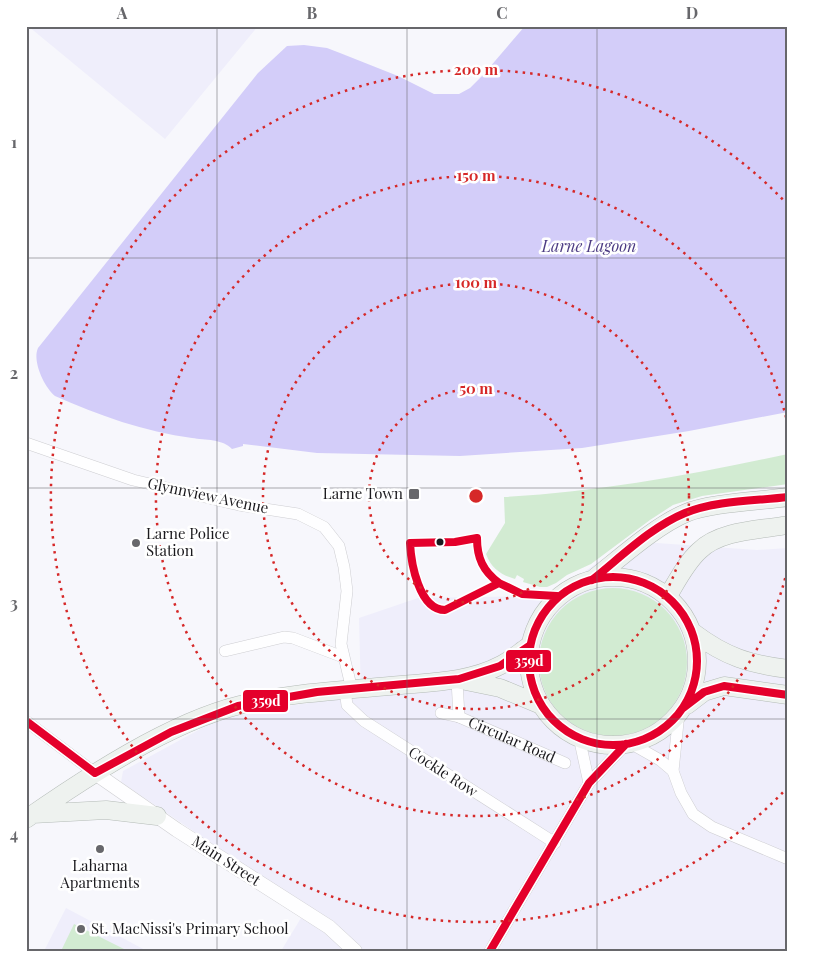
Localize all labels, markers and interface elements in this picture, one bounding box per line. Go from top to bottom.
text: A [116,2,128,23]
text: B [307,2,318,23]
text: C [496,2,508,23]
text: D [686,2,698,23]
text: 200 m [454,59,499,79]
text: 1 [11,131,17,152]
text: 150 m [456,165,496,185]
water label: Larne Lagoon [541,235,636,256]
text: 100 m [455,272,498,292]
text: 2 [10,362,18,383]
text: 50 m [459,378,493,398]
street label: Glynnview Avenue [146,472,271,518]
place label: Larne Town [323,483,403,503]
marker: Larne Town [407,487,421,501]
centre of rings [467,487,485,505]
place label: Larne Police Station [146,523,230,560]
marker: Larne Police Station [130,537,142,549]
unlabelled marker [435,537,445,547]
text: 3 [10,592,18,613]
line badge: 359d [505,649,552,673]
text: 359d [514,651,544,670]
line badge: 359d [242,689,289,713]
text: 359d [251,691,281,710]
street label: Circular Road [465,711,559,767]
street label: Cockle Row [405,741,482,801]
text: 4 [10,823,18,844]
street label: Main Street [188,831,265,890]
marker: Laharna Apartments [94,843,106,855]
place label: Laharna Apartments [59,855,140,892]
place label: St. MacNissi's Primary School [91,918,289,938]
marker: St. MacNissi's Primary School [75,923,87,935]

